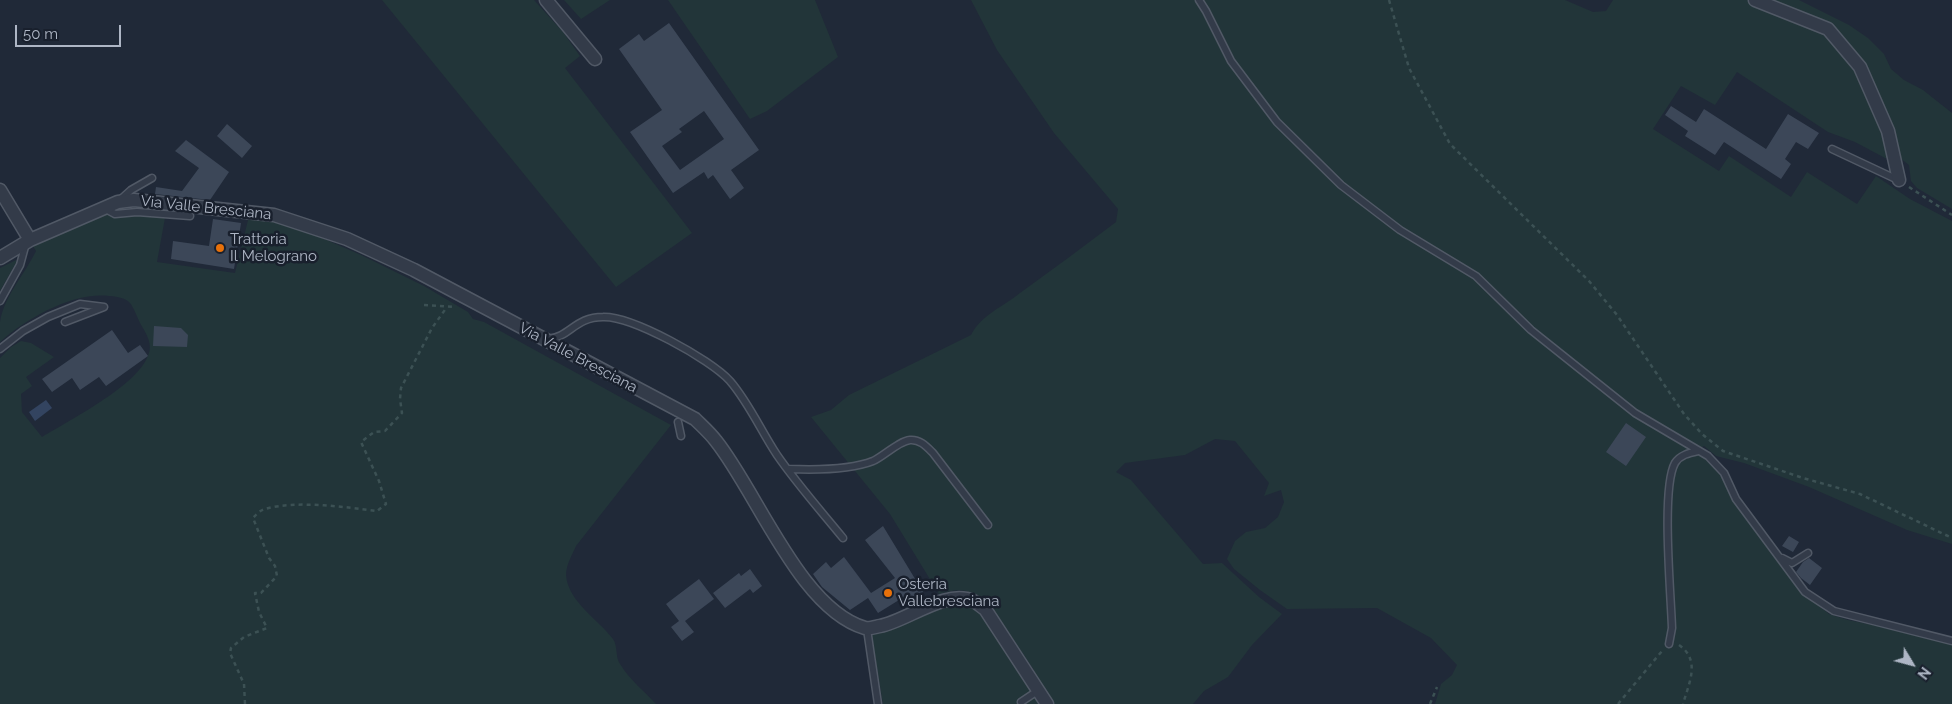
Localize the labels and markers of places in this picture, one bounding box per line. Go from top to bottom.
place label: Trattoria Il Melograno [230,230,317,265]
marker: Trattoria Il Melograno [214,242,226,254]
place label: Osteria Vallebresciana [898,575,999,610]
marker: Osteria Vallebresciana [882,587,894,599]

